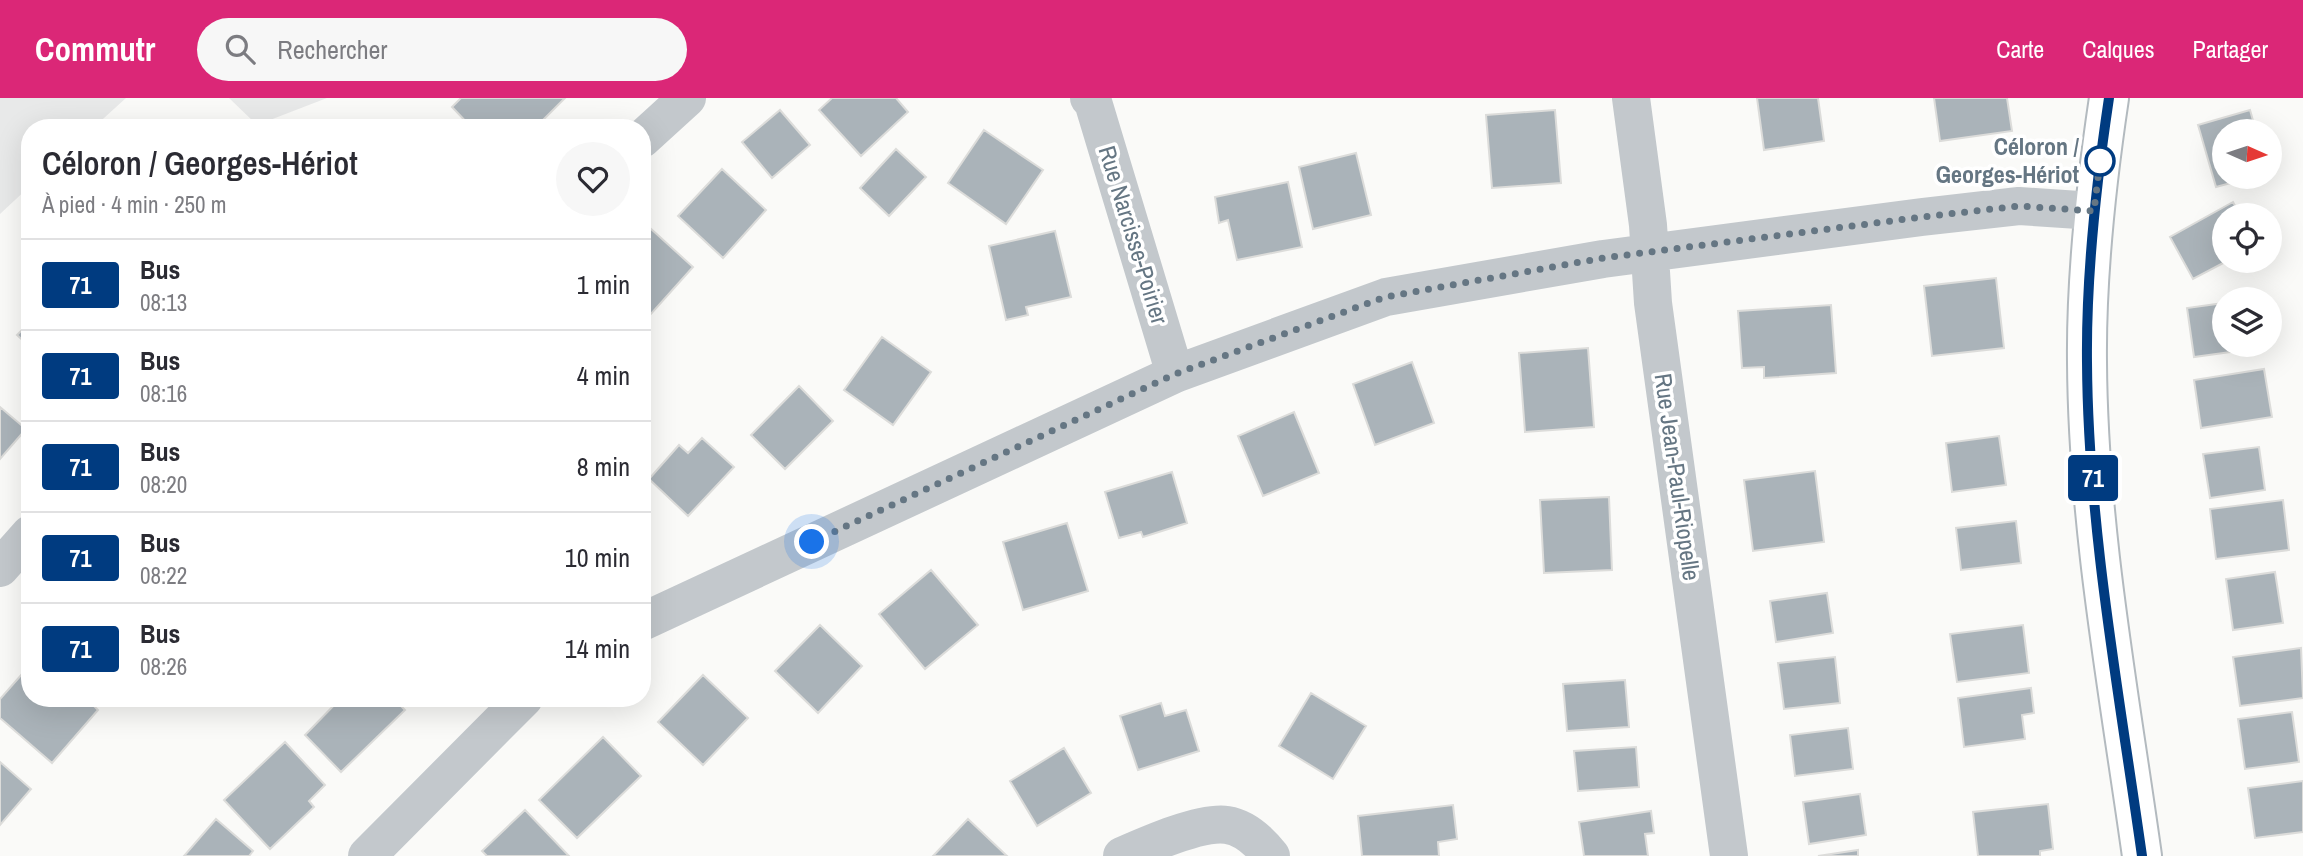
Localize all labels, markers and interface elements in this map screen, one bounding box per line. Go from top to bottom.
search box [197,18,687,81]
text: Commutr [35,27,155,71]
icon: search [221,30,259,68]
text: Rechercher [277,32,387,67]
text: Carte [1996,33,2044,65]
text: Calques [2082,33,2155,65]
text: Partager [2193,33,2268,65]
north arrow [2212,119,2282,189]
map controls [2212,119,2282,357]
place label: Céloron / Georges-Hériot [1936,130,2080,190]
text: Céloron / Georges-Hériot [42,141,358,185]
button: heart [556,142,630,216]
street label: Rue Narcisse-Poirier [1092,142,1176,328]
marker: Céloron / Georges-Hériot [2085,146,2115,176]
text: À pied · 4 min · 250 m [42,189,227,220]
button: locate [2212,203,2282,273]
text: Bus [140,252,180,287]
text: 1 min [577,267,630,302]
text: 71 [70,269,91,301]
text: 08:13 [140,287,187,318]
button: layers [2212,287,2282,357]
text: Bus [140,343,180,378]
text: 4 min [577,358,630,393]
text: 71 [70,360,91,392]
street label: Rue Jean-Paul-Riopelle [1648,371,1708,583]
text: 08:16 [140,378,187,409]
text: Bus [140,434,180,469]
text: 8 min [577,449,630,484]
text: 71 [70,451,91,483]
line badge: 71 [2062,455,2124,501]
text: 71 [2082,462,2104,494]
text: 08:20 [140,469,187,500]
your location [794,524,829,559]
text: Bus [140,525,180,560]
text: 10 min [565,540,630,575]
text: 71 [70,542,91,574]
text: 08:22 [140,560,187,591]
text: Bus [140,616,180,651]
text: 14 min [565,631,630,666]
text: 71 [70,633,91,665]
text: 08:26 [140,651,187,682]

